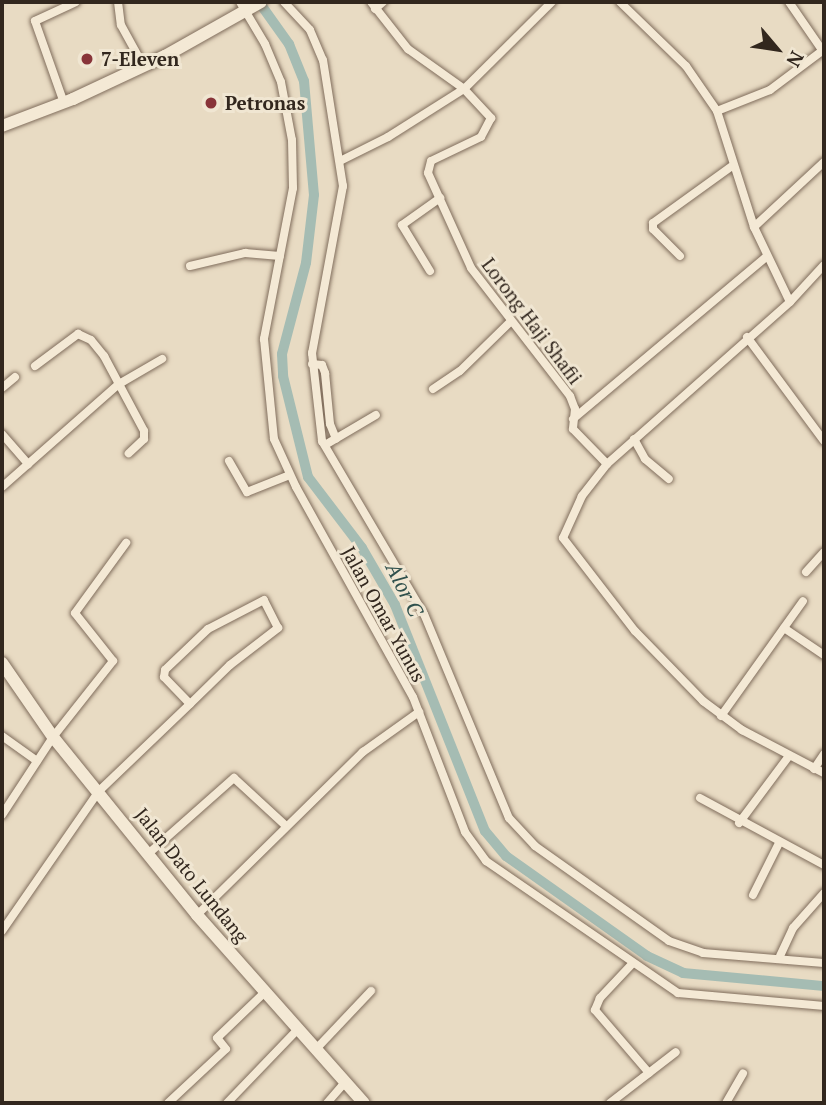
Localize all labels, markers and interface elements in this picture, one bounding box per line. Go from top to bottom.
north arrow [742,14,812,84]
text: N [781,47,810,72]
place label: 7-Eleven [101,48,179,70]
marker: 7-Eleven [79,51,95,67]
place label: Petronas [225,92,305,114]
marker: Petronas [203,95,219,111]
street label: Lorong Haji Shafii [477,253,587,389]
street label: Jalan Omar Yunus [337,542,431,686]
water label: Alor C [381,558,429,620]
street label: Jalan Dato Lundang [131,803,253,947]

